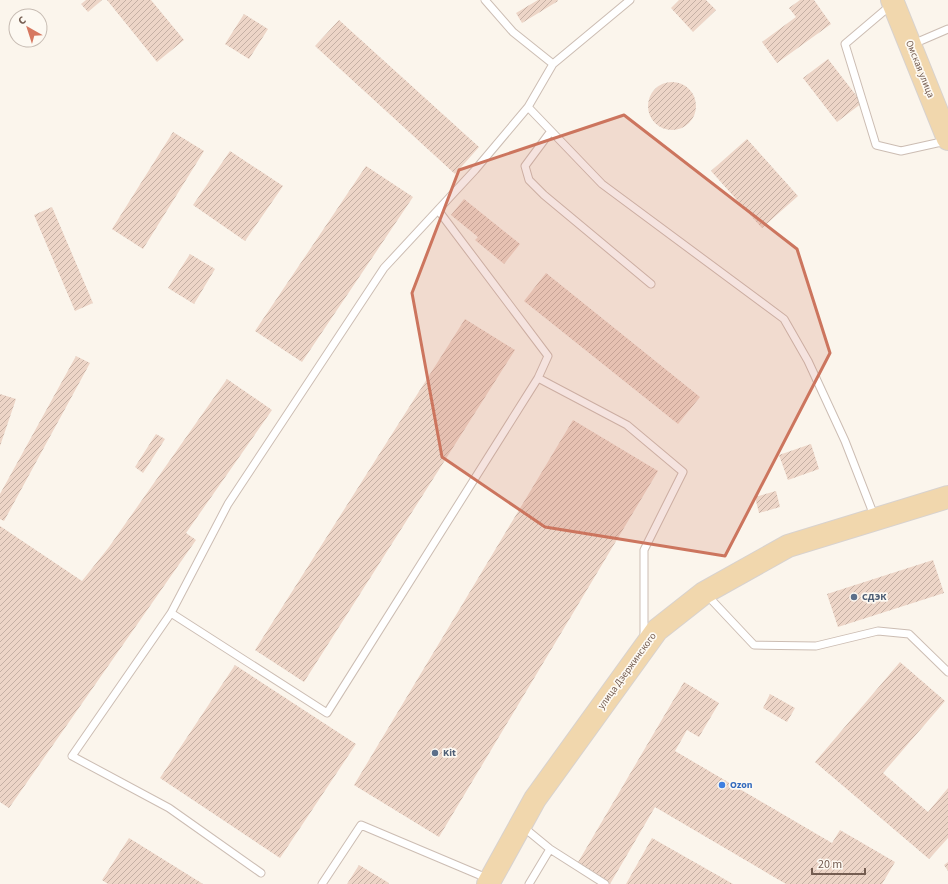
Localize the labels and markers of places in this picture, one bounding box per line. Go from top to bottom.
place label: СДЭК [862,590,887,604]
marker: СДЭК [849,592,859,602]
place label: Kit [443,746,456,760]
marker: Kit [430,748,440,758]
place label: Ozon [730,778,753,792]
marker: Ozon [717,780,727,790]

